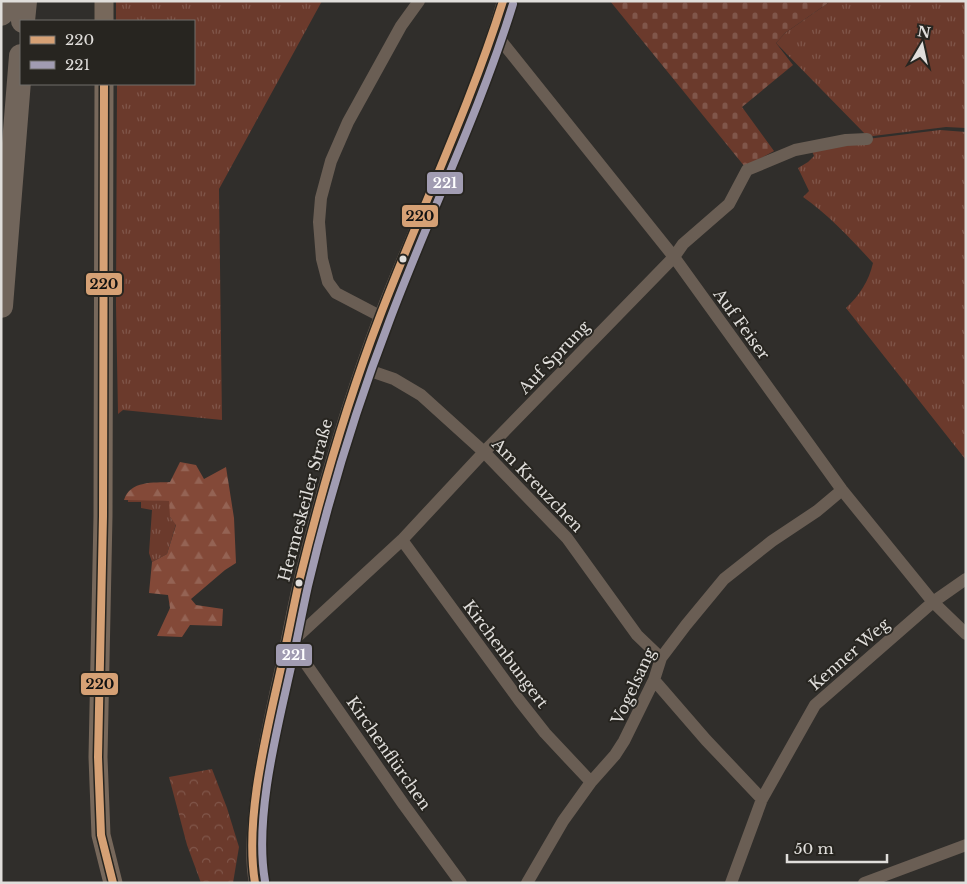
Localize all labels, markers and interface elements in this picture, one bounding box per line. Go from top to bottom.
legend [20,20,195,85]
north arrow [897,20,947,70]
text: N [916,22,932,42]
text: 220 [65,30,94,49]
text: 221 [65,55,90,74]
line badge: 221 [426,171,464,195]
text: 221 [433,174,457,192]
line badge: 220 [401,204,439,228]
text: 220 [406,207,434,225]
unlabelled marker [398,254,408,264]
line badge: 220 [85,272,123,296]
text: 220 [90,275,118,293]
street label: Auf Feiser [709,284,775,364]
street label: Auf Sprung [513,316,594,399]
street label: Hermeskeiler Straße [274,416,336,584]
street label: Am Kreuzchen [488,433,588,536]
unlabelled marker [294,578,304,588]
street label: Kirchenbungert [459,596,553,712]
street label: Kenner Weg [805,613,894,694]
line badge: 221 [275,643,313,667]
street label: Vogelsang [606,644,660,728]
text: 221 [282,646,306,664]
line badge: 220 [80,672,119,696]
text: 220 [86,675,114,693]
street label: Kirchenflürchen [342,692,436,814]
scale bar [787,832,887,864]
text: 50 m [794,839,834,858]

